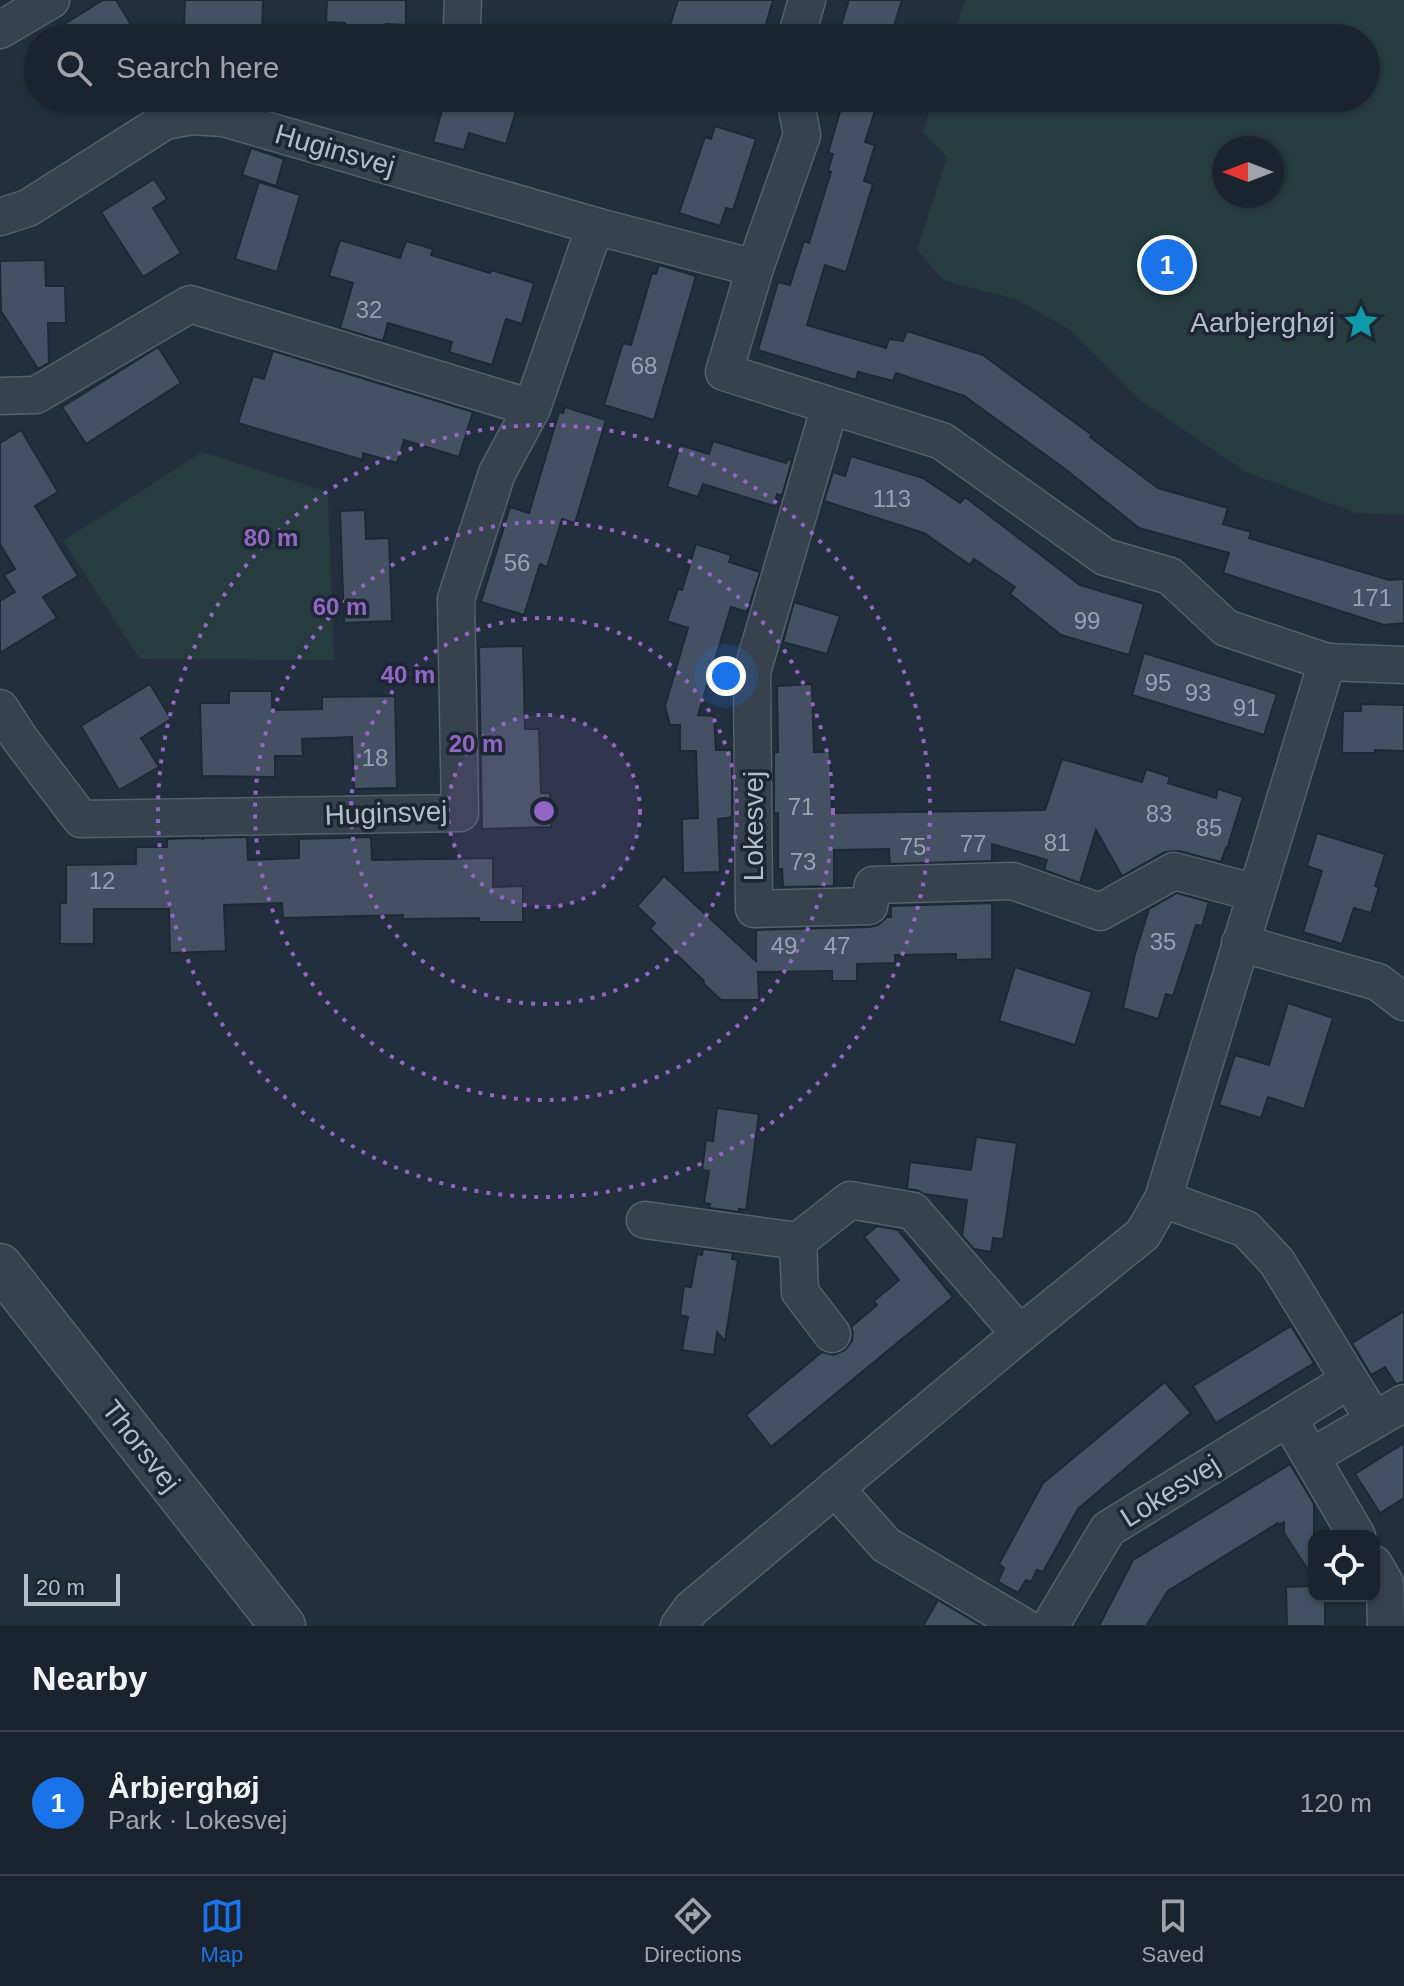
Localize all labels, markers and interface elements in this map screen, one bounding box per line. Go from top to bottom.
search box [24,24,1380,112]
icon: search [52,46,96,90]
text: Search here [116,51,279,84]
street label: Huginsvej [272,118,398,182]
north arrow [1212,136,1284,208]
pin: 1 [1141,235,1193,295]
house number: 32 [356,296,382,323]
place icon: Aarbjerghøj [1342,303,1380,341]
place label: Aarbjerghøj [1190,307,1335,338]
house number: 68 [631,352,657,379]
house number: 113 [873,485,911,512]
text: 80 m [244,524,298,551]
house number: 56 [504,549,530,576]
house number: 171 [1352,584,1392,611]
text: 60 m [313,593,367,620]
house number: 99 [1074,607,1100,634]
your location [706,656,746,696]
text: 40 m [381,661,435,688]
house number: 95 [1145,669,1171,696]
house number: 93 [1185,679,1211,706]
house number: 91 [1233,694,1259,721]
text: 20 m [449,730,503,757]
house number: 18 [362,744,388,771]
street label: Lokesvej [738,771,769,881]
house number: 71 [788,793,814,820]
street label: Huginsvej [324,795,448,831]
centre of rings [530,797,558,825]
house number: 83 [1146,800,1172,827]
house number: 85 [1196,814,1222,841]
house number: 81 [1044,829,1070,856]
house number: 77 [960,830,986,857]
house number: 75 [900,833,926,860]
house number: 73 [790,848,816,875]
house number: 12 [89,867,115,894]
house number: 35 [1150,928,1176,955]
house number: 49 [771,932,797,959]
house number: 47 [824,932,850,959]
street label: Thorsvej [96,1394,186,1498]
street label: Lokesvej [1115,1449,1225,1533]
map controls [1308,1530,1380,1602]
button: locate [1308,1530,1380,1602]
scale bar [24,1570,120,1606]
text: 20 m [36,1575,85,1600]
text: Nearby [32,1659,147,1697]
text: Årbjerghøj [108,1771,260,1804]
text: 1 [51,1788,65,1818]
text: 120 m [1300,1788,1372,1818]
text: Park · Lokesvej [108,1805,287,1835]
tab: Map [200,1894,244,1968]
tab: Directions [644,1894,742,1968]
tab: Saved [1142,1894,1204,1968]

